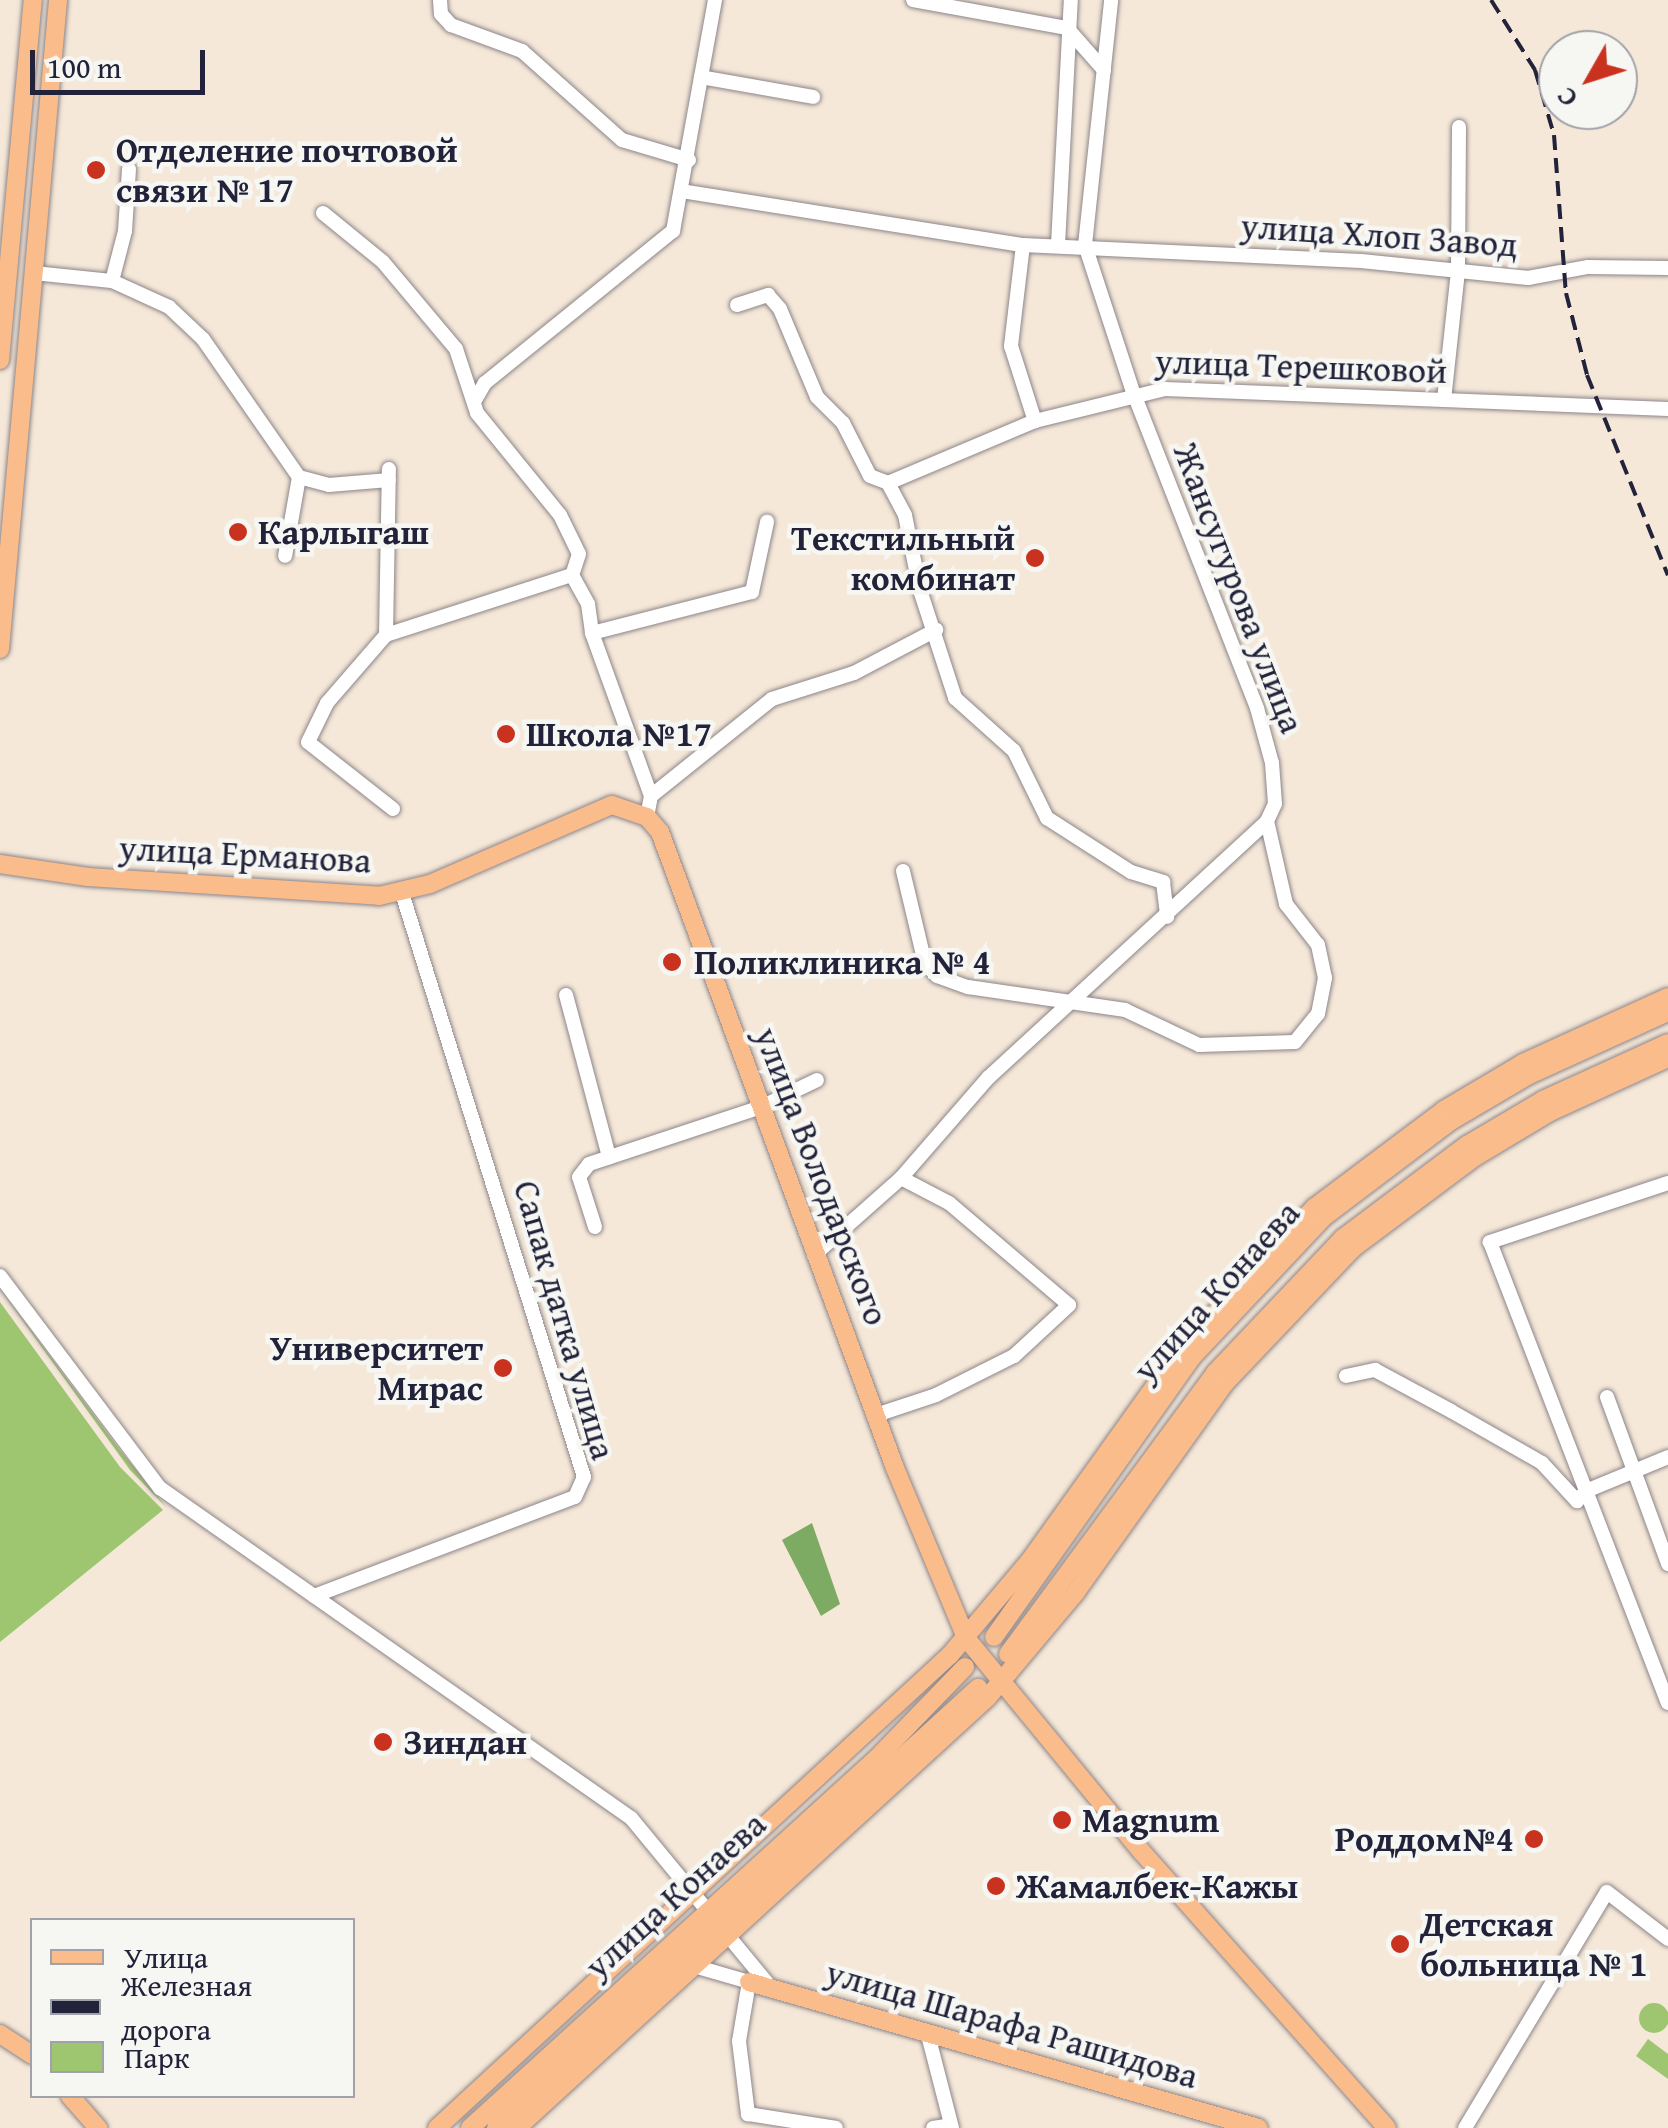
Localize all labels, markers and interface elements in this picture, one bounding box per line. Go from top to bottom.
scale bar [35,30,210,92]
north arrow [1538,30,1638,130]
text: 100 m [47,45,121,89]
text: С [1545,79,1587,117]
place label: Отделение почтовой связи № 17 [116,129,458,211]
marker: Отделение почтовой связи № 17 [85,159,107,181]
street label: улица Хлоп Завод [1239,204,1519,266]
street label: улица Терешковой [1154,340,1448,392]
street label: Жансугурова улица [1164,437,1314,739]
place label: Карлыгаш [258,511,429,553]
place label: Текстильный комбинат [791,517,1015,599]
marker: Карлыгаш [227,521,249,543]
marker: Текстильный комбинат [1024,547,1046,569]
place label: Школа №17 [526,713,712,755]
marker: Школа №17 [495,723,517,745]
street label: улица Ерманова [118,826,372,882]
place label: Поликлиника № 4 [694,941,991,983]
marker: Поликлиника № 4 [659,949,685,975]
street label: улица Володарского [746,1021,898,1331]
street label: Сапак датка улица [505,1176,625,1464]
street label: улица Конаева [1124,1192,1308,1390]
place label: Университет Мирас [270,1327,483,1409]
marker: Университет Мирас [492,1357,514,1379]
place label: Зиндан [403,1721,527,1763]
marker: Зиндан [372,1731,394,1753]
place label: Magnum [1082,1799,1219,1841]
street label: улица Конаева [576,1803,774,1987]
marker: Magnum [1051,1809,1073,1831]
place label: Роддом№4 [1335,1818,1514,1860]
marker: Роддом№4 [1523,1828,1545,1850]
place label: Жамалбек-Кажы [1016,1865,1298,1907]
marker: Жамалбек-Кажы [985,1875,1007,1897]
place label: Детская больница № 1 [1420,1903,1648,1985]
legend [30,1918,355,2098]
marker: Детская больница № 1 [1389,1933,1411,1955]
text: Улица [124,1935,208,1979]
street label: улица Шарафа Рашидова [821,1951,1203,2097]
text: Железная дорога [121,1963,252,2051]
text: Парк [124,2035,190,2079]

